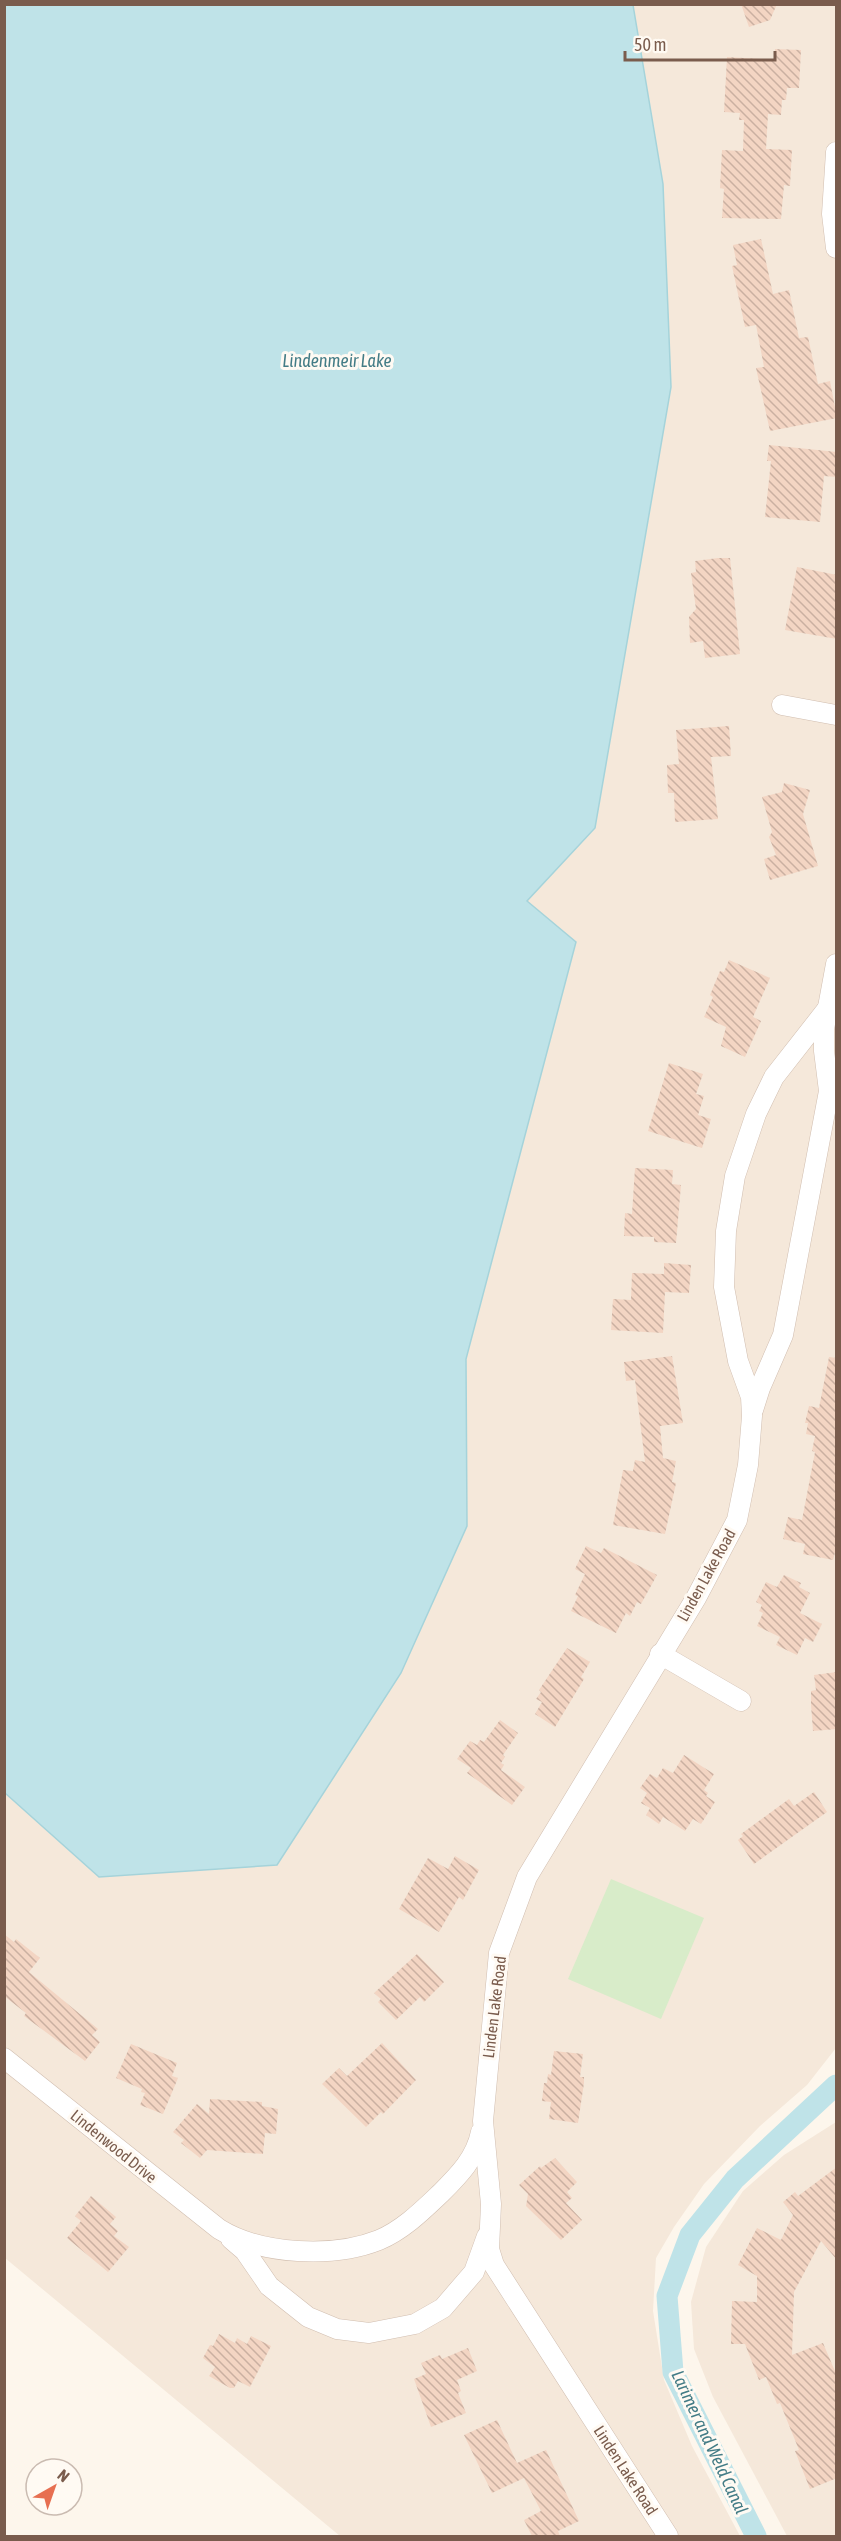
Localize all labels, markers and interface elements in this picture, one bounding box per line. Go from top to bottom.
scale bar [625,24,775,62]
text: 50 m [634,34,666,55]
water label: Lindenmeir Lake [282,350,392,371]
street label: Linden Lake Road [673,1526,739,1624]
street label: Linden Lake Road [479,1955,509,2059]
street label: Lindenwood Drive [67,2106,161,2186]
water label: Larimer and Weld Canal [667,2367,753,2517]
street label: Linden Lake Road [590,2422,662,2518]
north arrow [24,2457,84,2517]
text: N [54,2466,73,2485]

